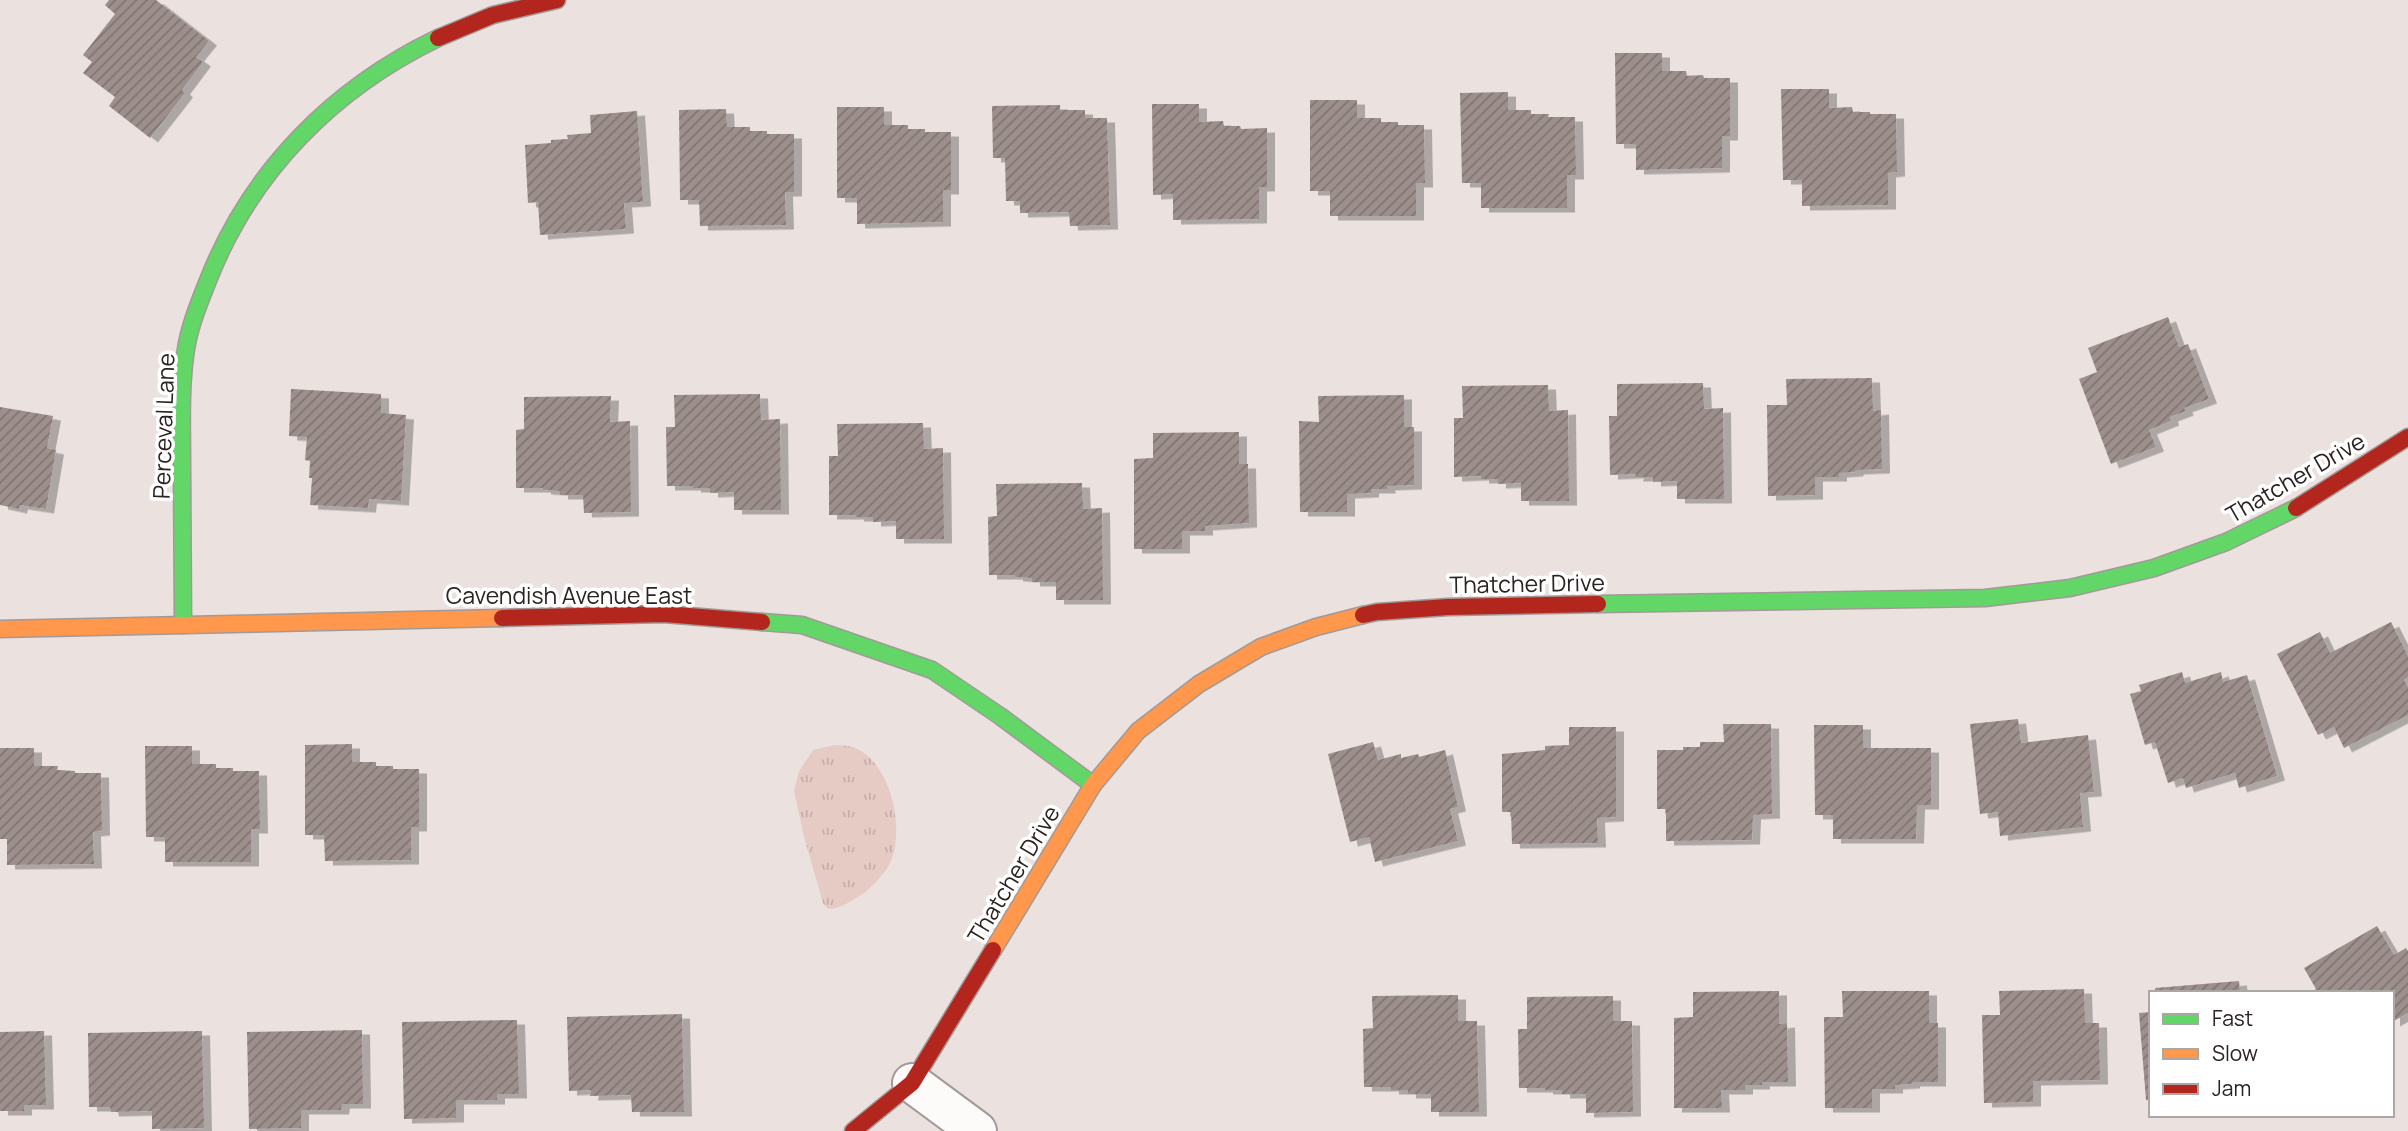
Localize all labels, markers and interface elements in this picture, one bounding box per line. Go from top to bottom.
street label: Perceval Lane [144,352,182,500]
street label: Thatcher Drive [2220,424,2370,530]
street label: Thatcher Drive [1449,566,1605,600]
street label: Cavendish Avenue East [446,579,692,611]
street label: Thatcher Drive [959,799,1067,949]
legend [2149,991,2394,1117]
text: Fast [2212,1004,2253,1032]
text: Slow [2212,1039,2258,1067]
text: Jam [2212,1074,2251,1102]

